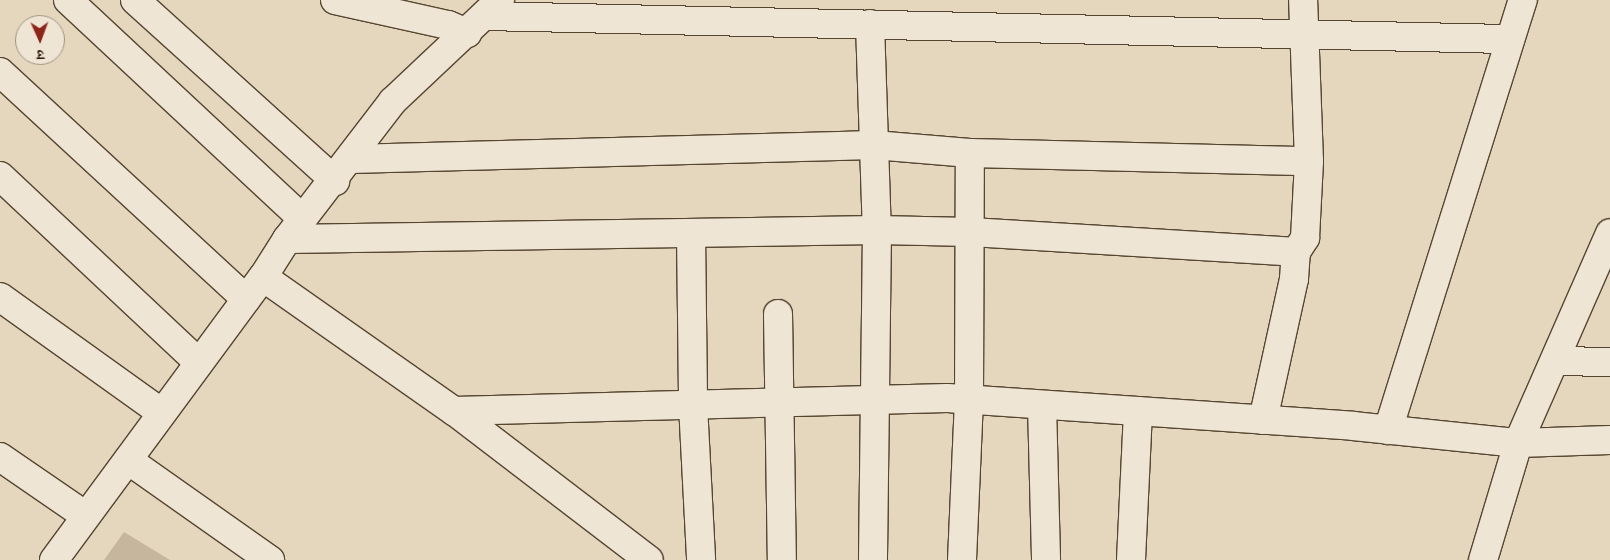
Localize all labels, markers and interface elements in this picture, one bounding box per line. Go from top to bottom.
north arrow [15,15,65,65]
text: उ [37,46,44,63]

